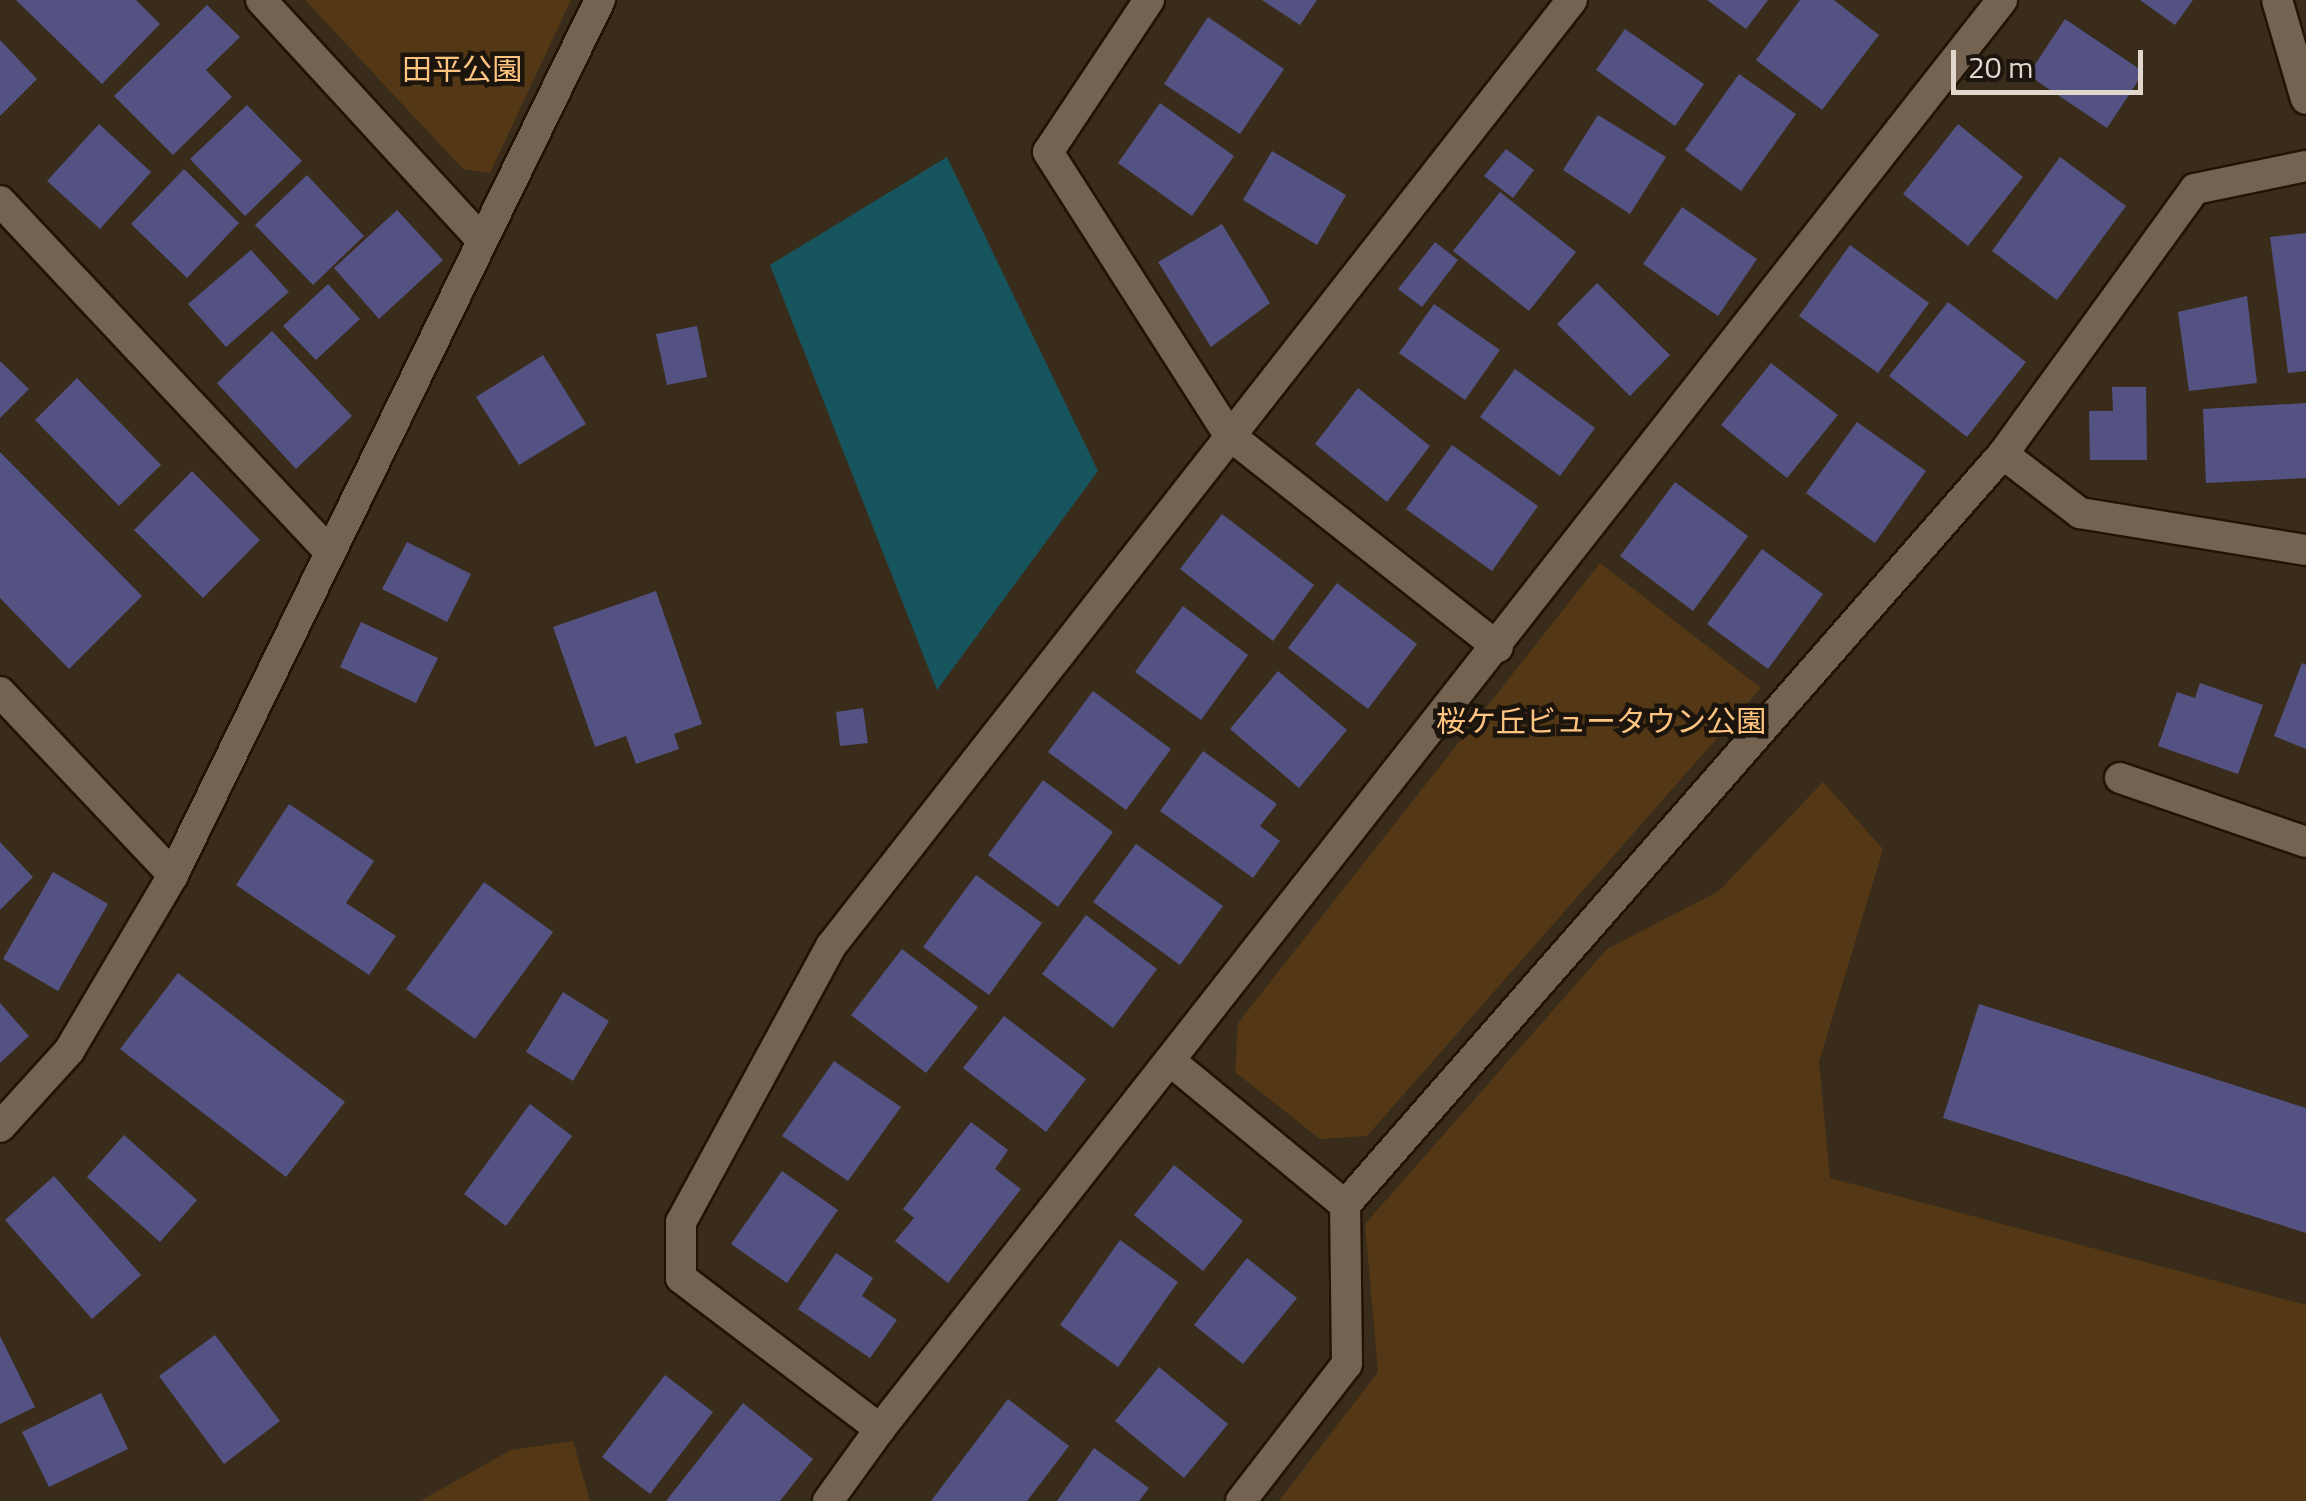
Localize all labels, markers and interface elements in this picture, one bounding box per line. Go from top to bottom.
scale bar [1956,30,2148,92]
text: 20 m [1968,44,2033,90]
park label: 田平公園 [402,51,522,87]
park label: 桜ケ丘ビュータウン公園 [1436,703,1766,739]

